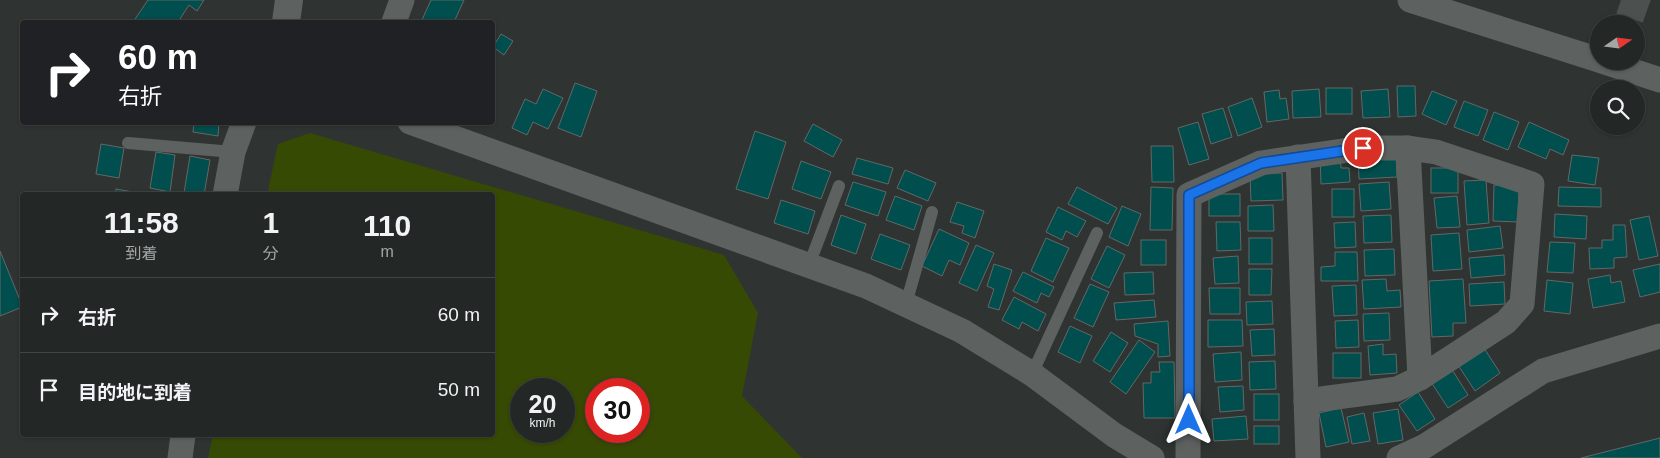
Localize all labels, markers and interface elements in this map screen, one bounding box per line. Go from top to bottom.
north arrow [1590,15,1645,70]
map controls [1590,15,1645,135]
text: 60 m [118,37,198,76]
icon: right [35,40,100,105]
button: search [1590,80,1645,135]
text: 右折 [118,84,162,109]
pin [1342,127,1384,169]
icon: arrive [1349,134,1377,162]
text: 11:58 [104,206,179,239]
text: 1 [262,206,279,239]
text: 110 [363,209,411,242]
text: m [380,243,394,260]
text: 到着 [125,245,157,262]
text: 分 [263,245,279,262]
icon: right [35,301,63,329]
text: 60 m [438,304,480,325]
text: 右折 [78,307,116,328]
icon: arrive [35,376,63,404]
speed limit sign: 30 [585,378,650,443]
text: 50 m [438,379,480,400]
text: 目的地に到着 [78,382,192,403]
text: 20 [529,390,556,418]
position arrow [1162,393,1214,445]
text: km/h [529,416,556,430]

